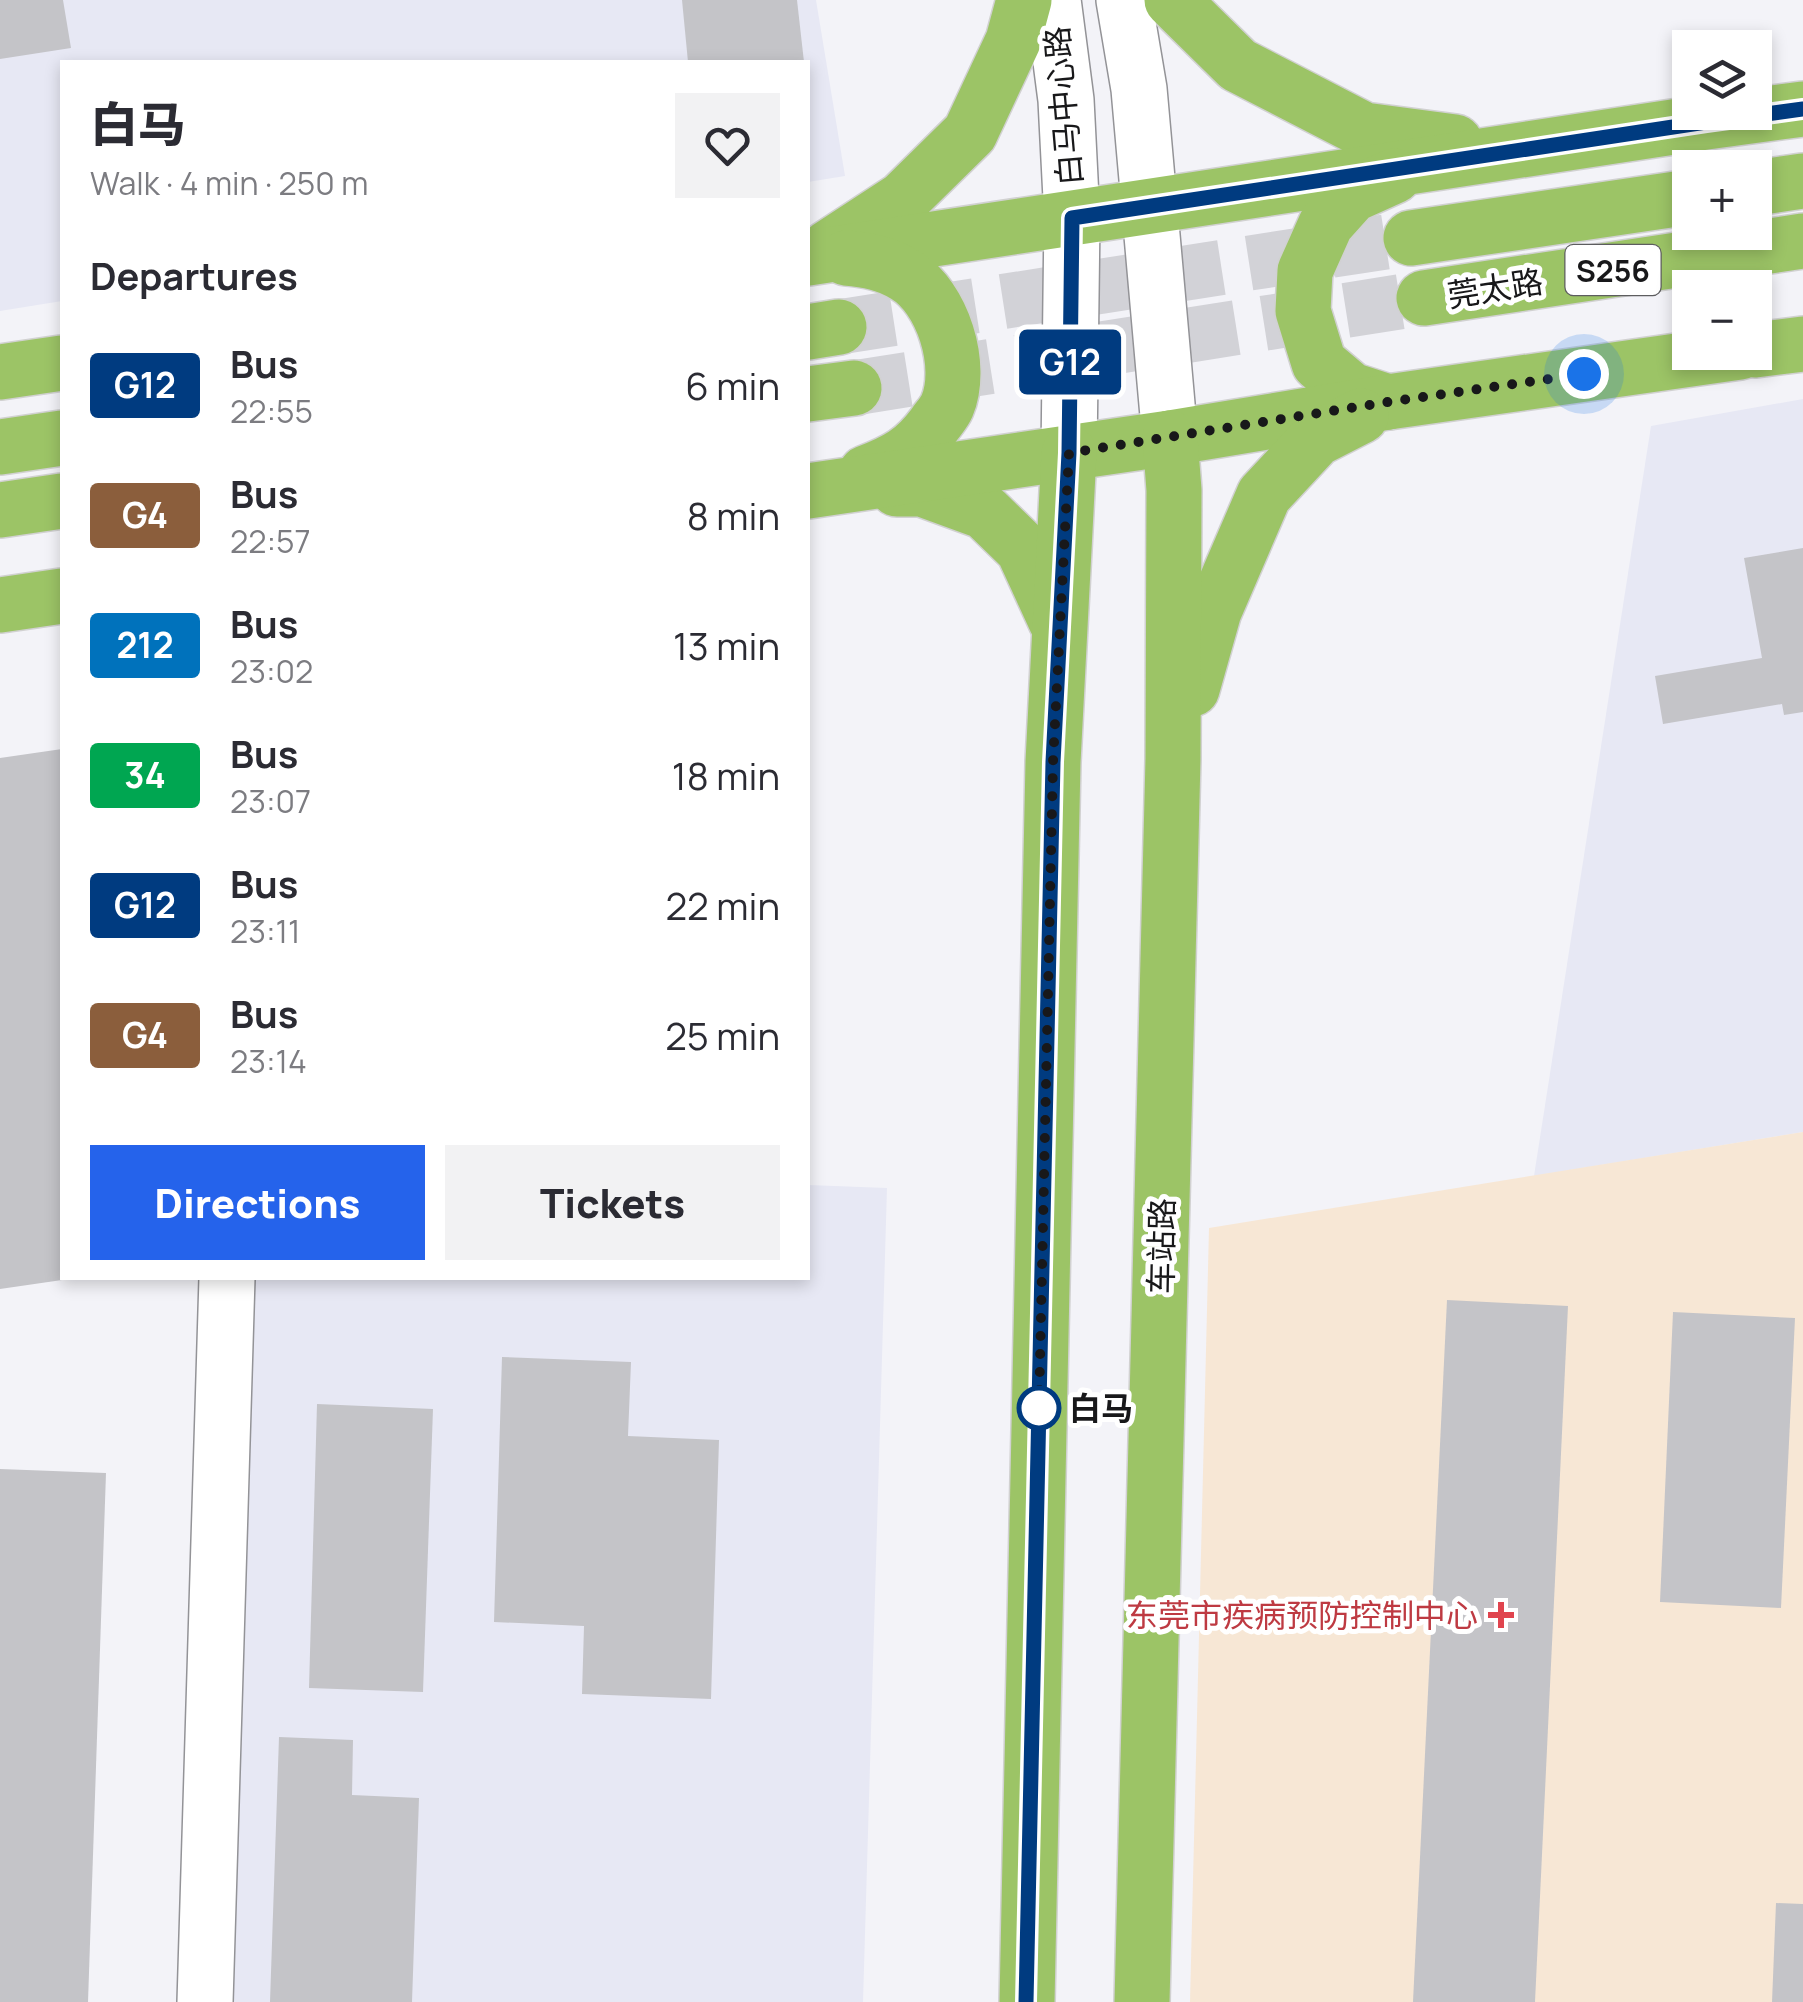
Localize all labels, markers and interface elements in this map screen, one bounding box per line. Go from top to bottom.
street label: 白马中心路 [1034,24,1092,188]
map controls [1672,30,1772,370]
button: layers [1672,30,1772,130]
text: 白马 [90,91,186,156]
button: heart [675,93,780,198]
button: + [1672,150,1772,250]
text: Walk · 4 min · 250 m [90,161,368,205]
road number: S256 [1566,245,1660,295]
text: Departures [90,249,298,301]
street label: 莞太路 [1444,259,1546,317]
button: − [1672,270,1772,370]
line badge: G12 [1012,330,1128,394]
text: Bus [230,337,298,389]
text: G12 [1039,338,1101,386]
your location [1559,349,1609,399]
text: 6 min [685,359,780,411]
text: G12 [114,361,176,409]
text: 22:55 [230,389,313,433]
text: Bus [230,467,298,519]
text: 8 min [687,489,780,541]
text: G4 [122,491,168,539]
text: 22:57 [230,519,311,563]
text: Bus [230,597,298,649]
text: 13 min [673,619,780,671]
text: 212 [116,621,174,669]
text: 23:02 [230,649,313,693]
text: Bus [230,727,298,779]
text: 18 min [672,749,780,801]
text: 34 [124,751,166,799]
text: 23:07 [230,779,311,823]
text: Bus [230,857,298,909]
text: 22 min [665,879,780,931]
text: G12 [114,881,176,929]
text: 23:11 [230,909,300,953]
text: Bus [230,987,298,1039]
text: 25 min [665,1009,780,1061]
text: G4 [122,1011,168,1059]
text: 23:14 [230,1039,307,1083]
button: Directions [90,1145,425,1260]
button: Tickets [445,1145,780,1260]
street label: 车站路 [1138,1198,1184,1294]
place label: 白马 [1069,1386,1133,1430]
marker: 白马 [1018,1387,1060,1429]
place label: 东莞市疾病预防控制中心 [1126,1593,1478,1637]
marker: 东莞市疾病预防控制中心 [1488,1602,1514,1628]

